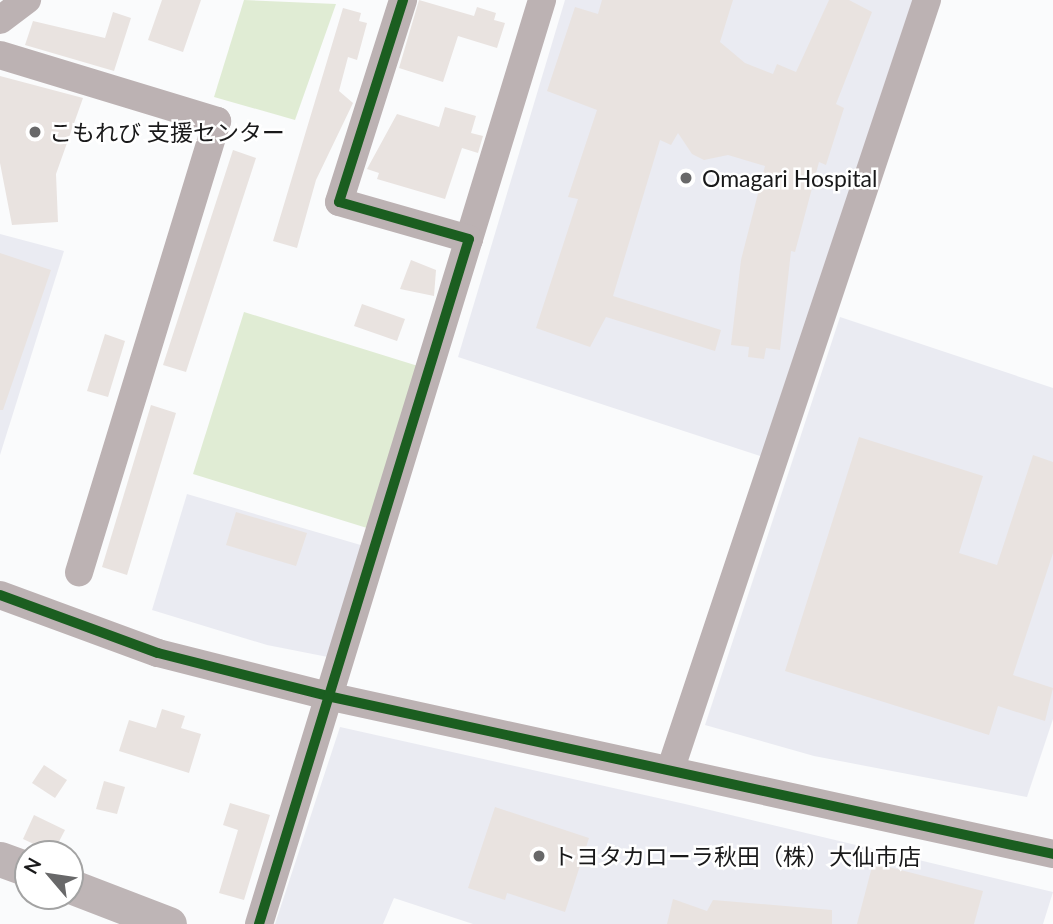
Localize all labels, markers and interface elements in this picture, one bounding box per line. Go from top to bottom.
place label: こもれび 支援センター [49,118,285,146]
marker: こもれび 支援センター [27,124,43,140]
place label: Omagari Hospital [702,164,877,192]
marker: Omagari Hospital [676,168,696,188]
north arrow [14,840,84,910]
place label: トヨタカローラ秋田（株）大仙市店 [553,842,921,870]
marker: トヨタカローラ秋田（株）大仙市店 [531,848,547,864]
text: N [18,854,46,878]

